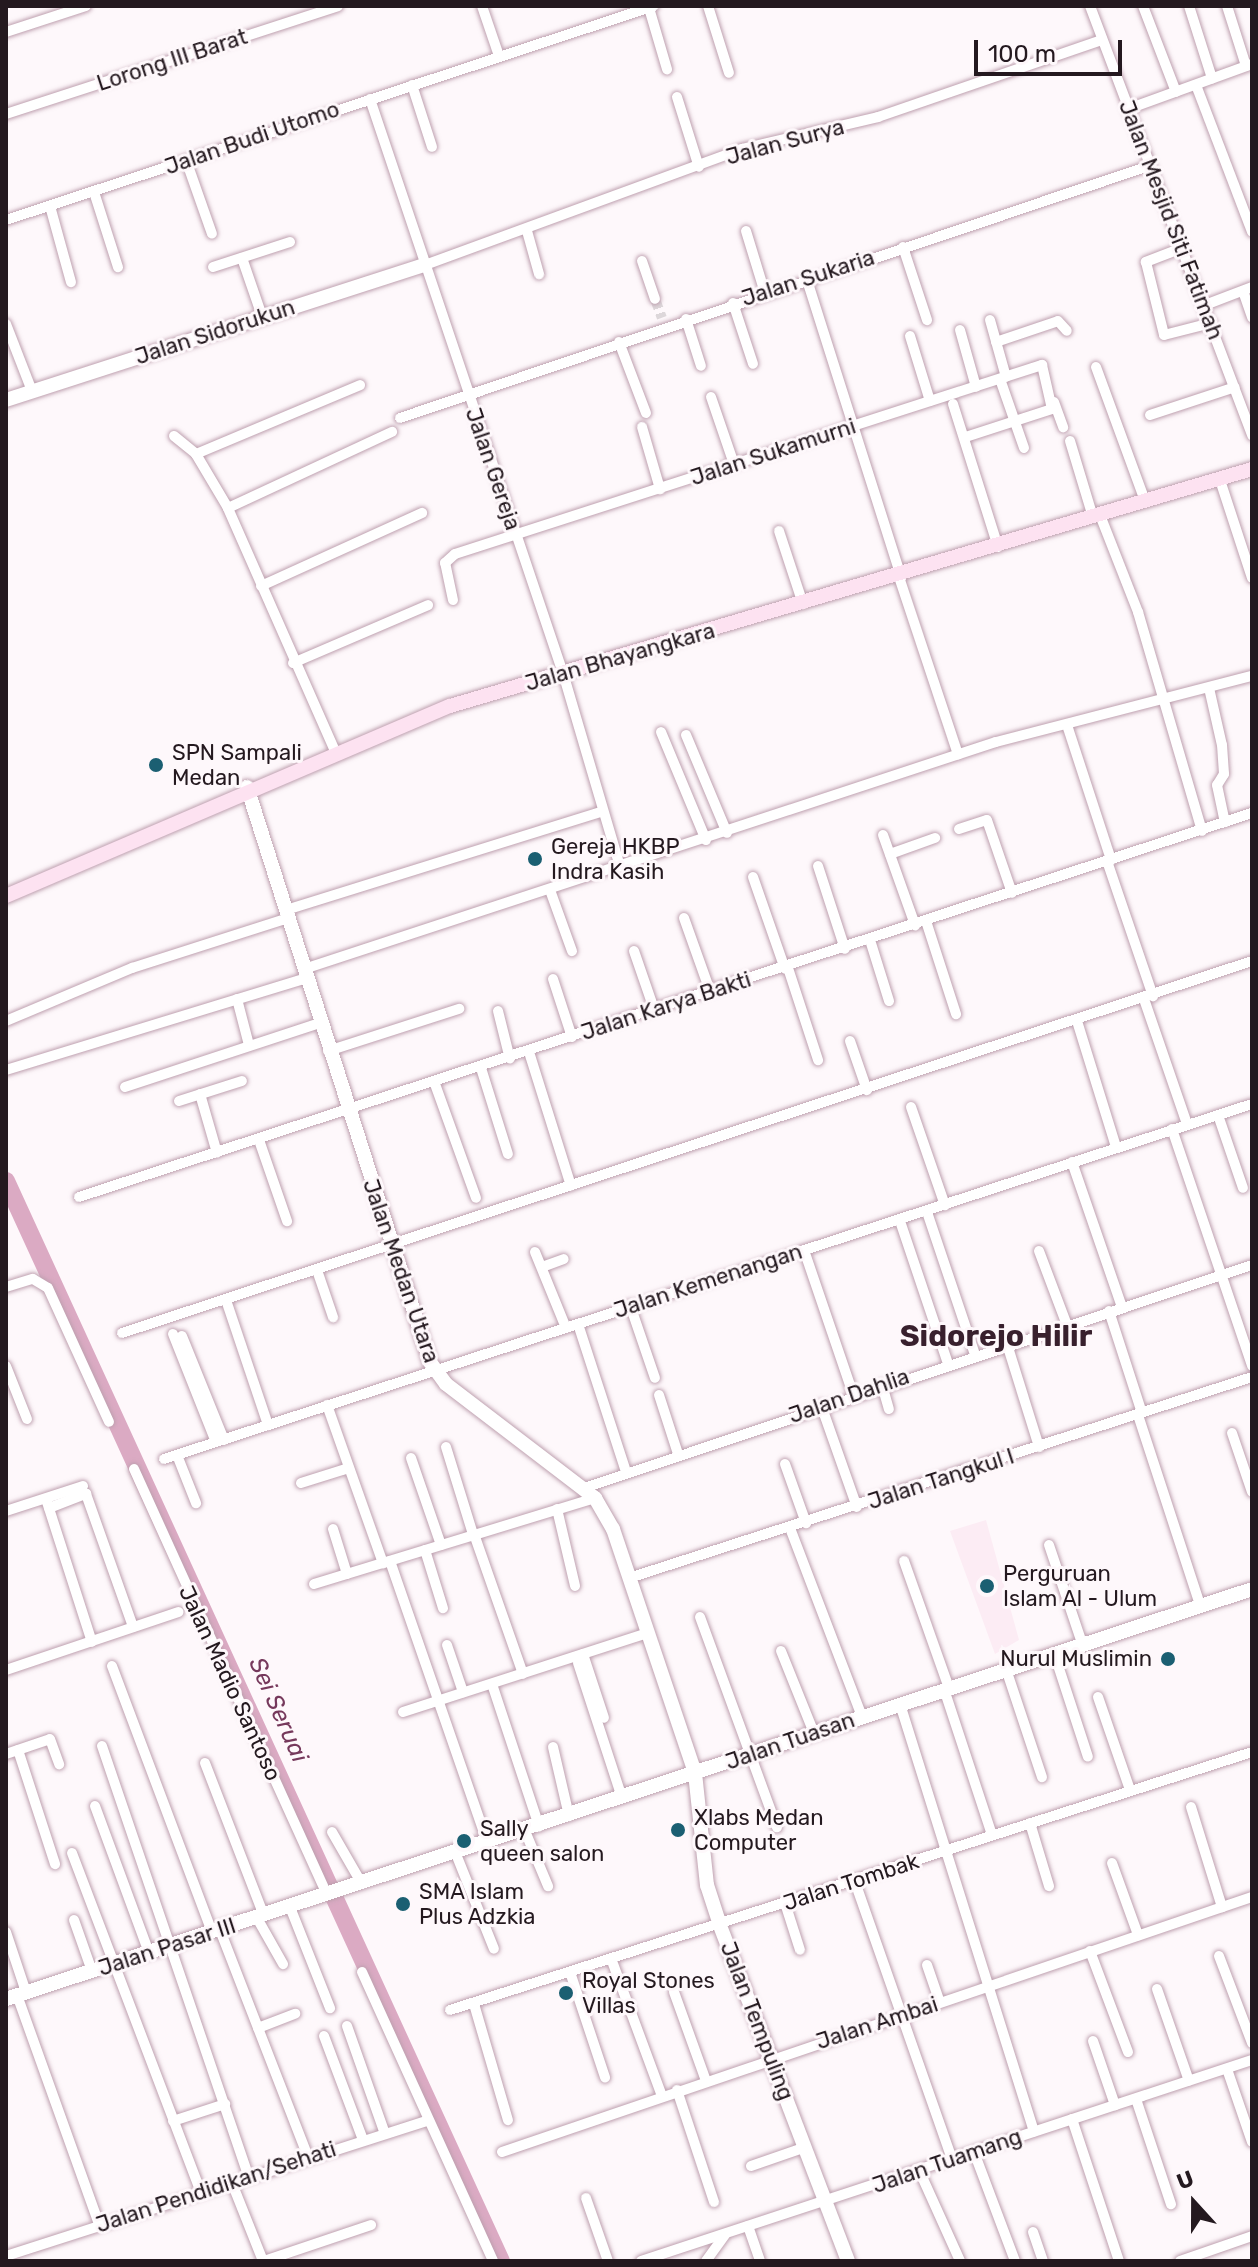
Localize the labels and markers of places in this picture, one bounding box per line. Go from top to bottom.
place label: SPN Sampali Medan [172,739,302,790]
marker: SPN Sampali Medan [147,756,165,774]
place label: Gereja HKBP Indra Kasih [551,833,680,884]
marker: Gereja HKBP Indra Kasih [526,850,544,868]
place label: Perguruan Islam Al - Ulum [1003,1560,1158,1612]
marker: Perguruan Islam Al - Ulum [978,1577,996,1595]
place label: Nurul Muslimin [1000,1646,1152,1672]
marker: Nurul Muslimin [1159,1650,1177,1668]
place label: Xlabs Medan Computer [694,1804,823,1856]
place label: Sally queen salon [480,1815,604,1866]
marker: Xlabs Medan Computer [669,1821,687,1839]
marker: Sally queen salon [455,1832,473,1850]
place label: SMA Islam Plus Adzkia [419,1878,536,1930]
marker: SMA Islam Plus Adzkia [394,1895,412,1913]
place label: Royal Stones Villas [582,1967,715,2018]
marker: Royal Stones Villas [557,1984,575,2002]

